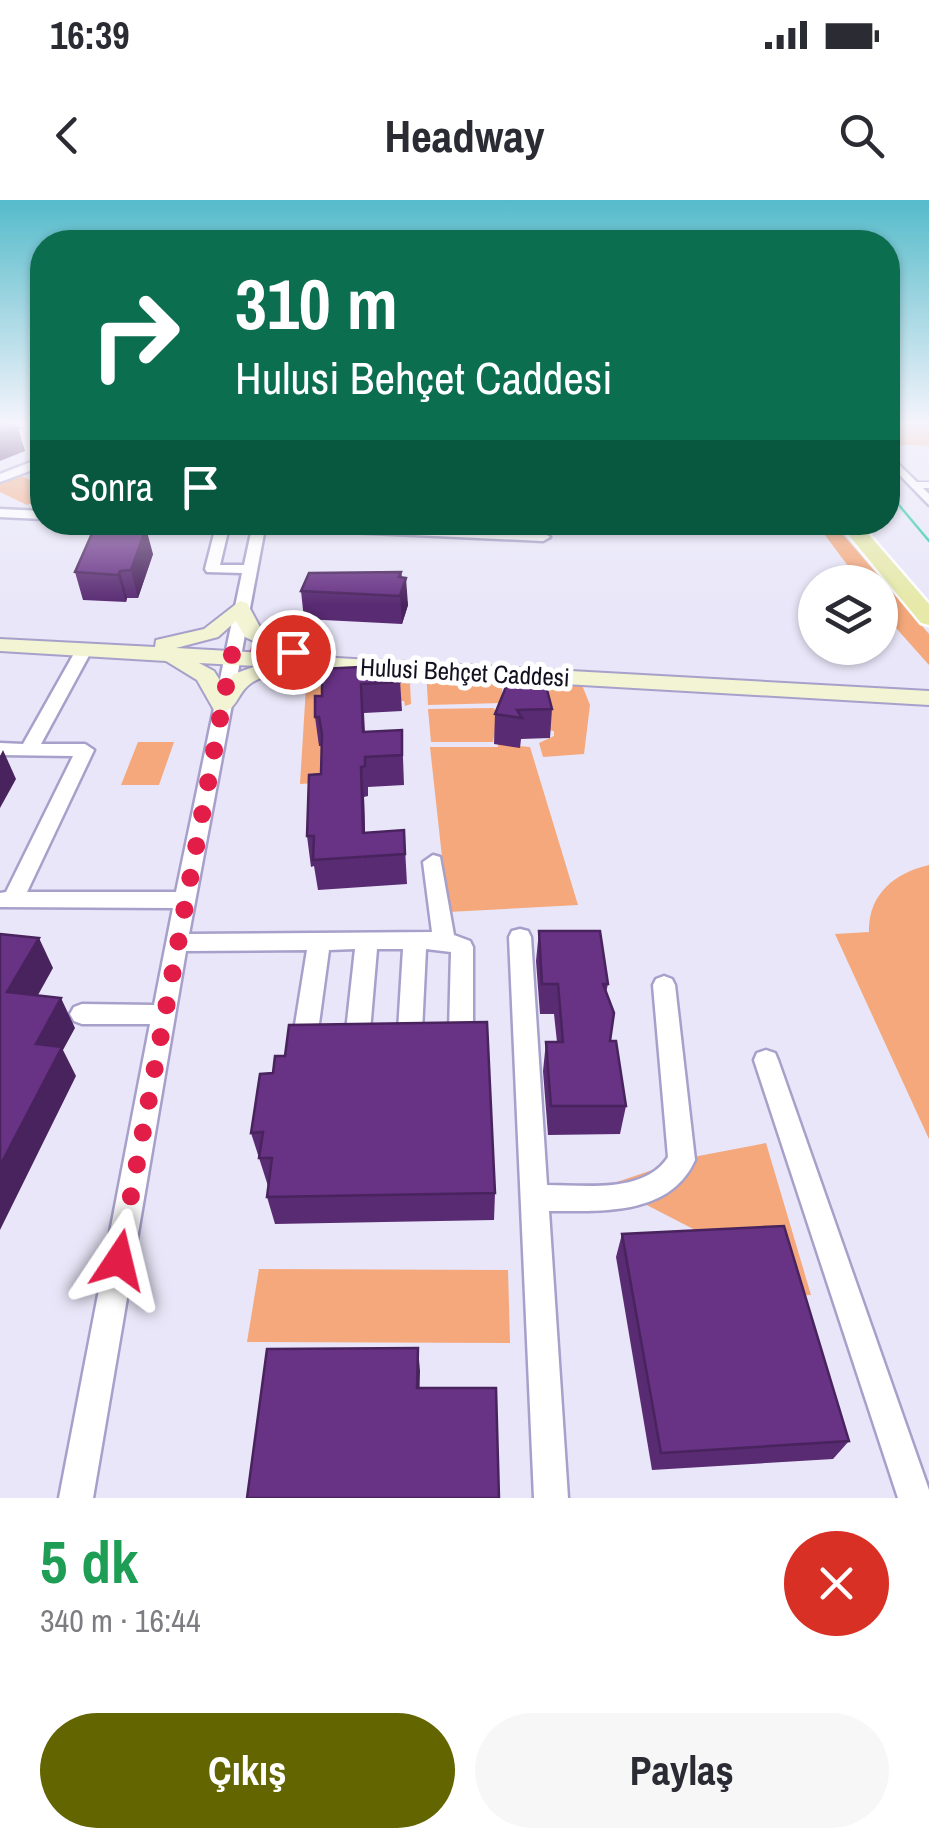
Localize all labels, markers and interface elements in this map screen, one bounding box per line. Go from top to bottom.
text: 16:39 [50,10,130,61]
text: Headway [385,105,544,166]
icon: back [40,108,95,163]
icon: search [834,108,889,163]
text: 310 m [235,257,398,351]
icon: right [70,270,200,400]
text: Hulusi Behçet Caddesi [235,347,612,408]
icon: arrive [173,460,228,515]
text: Sonra [70,462,153,513]
map controls [798,565,898,665]
button: layers [798,565,898,665]
pin [251,610,336,695]
icon: arrive [266,625,321,680]
street label: Hulusi Behçet Caddesi [359,650,571,694]
position arrow [67,1208,171,1312]
text: 5 dk [40,1521,138,1602]
button: close [784,1531,889,1636]
text: 340 m · 16:44 [40,1599,200,1642]
button: Çıkış [40,1713,455,1828]
button: Paylaş [475,1713,889,1828]

